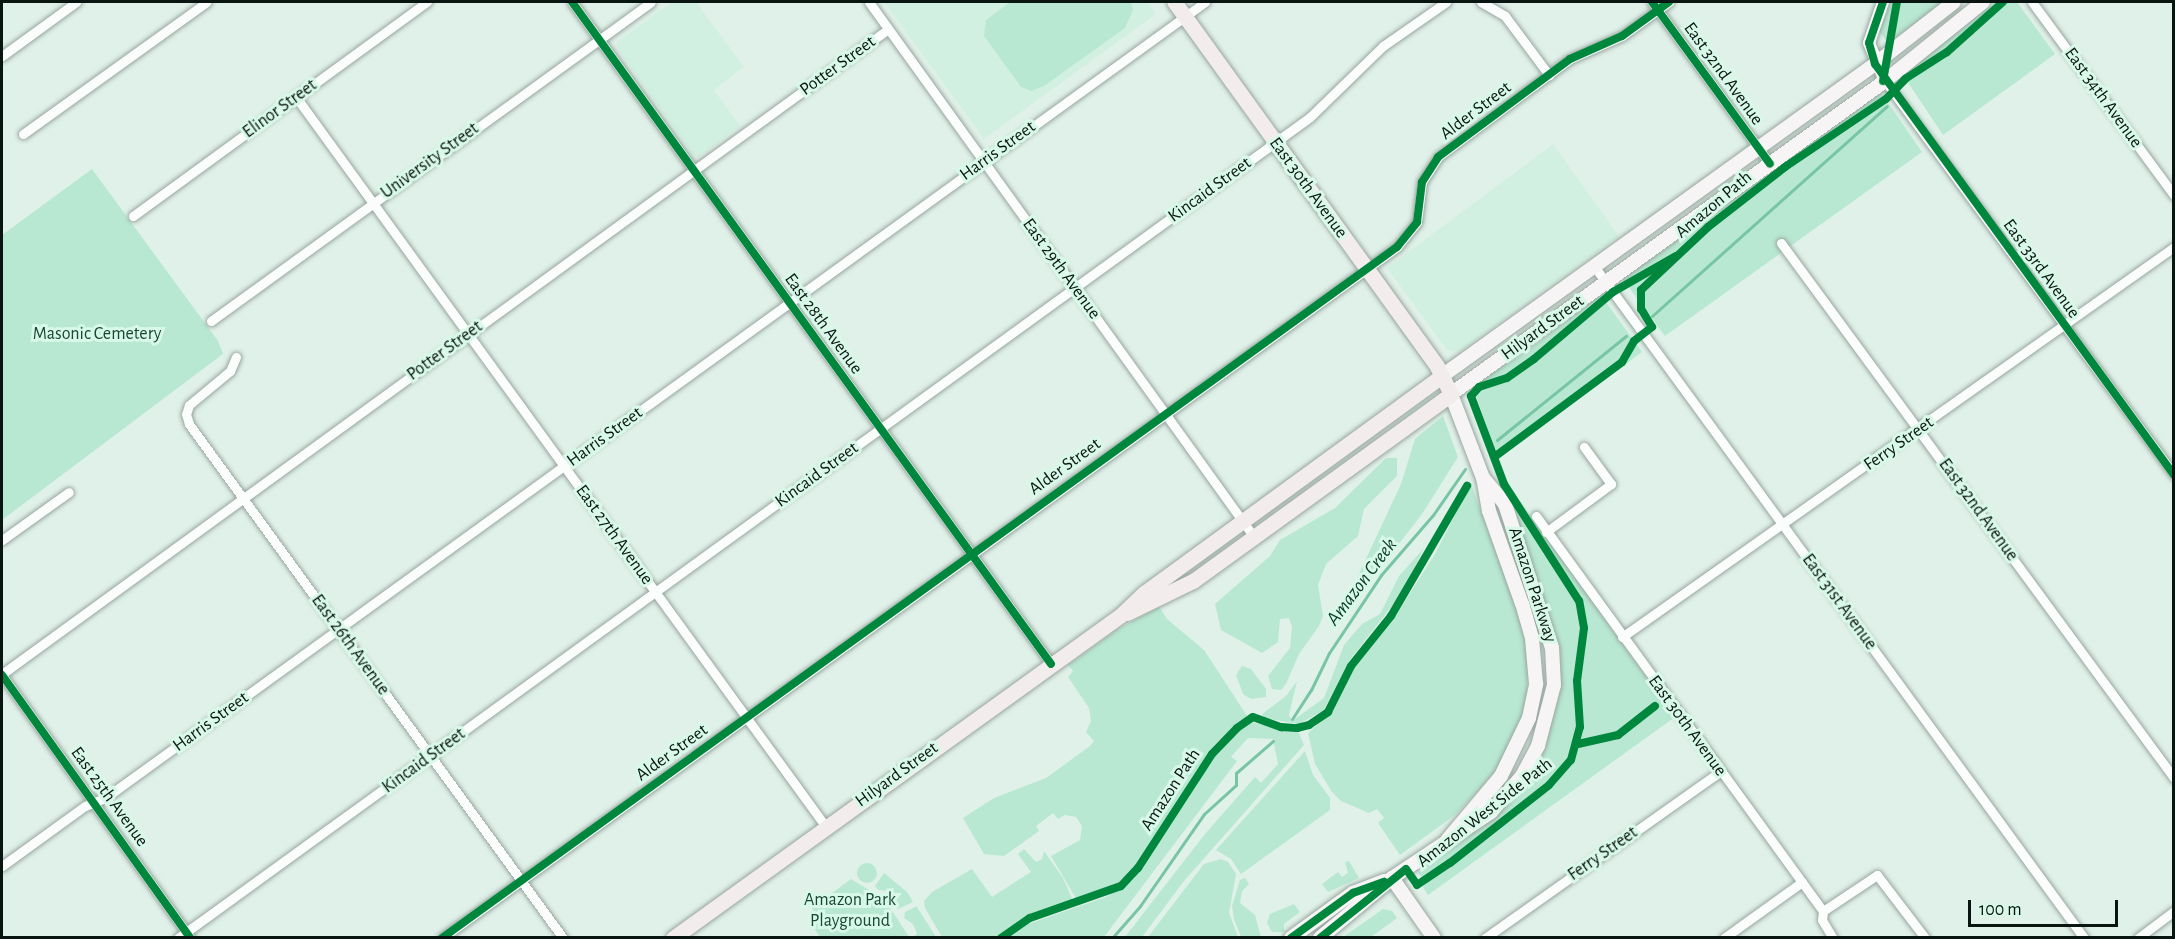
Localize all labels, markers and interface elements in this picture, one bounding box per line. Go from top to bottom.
street label: East 32nd Avenue [1679,18,1767,130]
street label: Potter Street [796,31,880,101]
street label: East 34th Avenue [2059,44,2147,152]
street label: Elinor Street [239,75,321,143]
street label: Alder Street [1436,77,1516,145]
street label: Harris Street [956,116,1040,186]
street label: University Street [377,118,483,204]
street label: East 30th Avenue [1264,133,1352,243]
street label: Kincaid Street [1164,153,1256,227]
street label: Amazon Path [1671,167,1757,243]
street label: East 29th Avenue [1017,214,1105,324]
street label: East 33rd Avenue [1998,215,2084,323]
street label: East 28th Avenue [779,269,867,379]
street label: Hilyard Street [1497,291,1589,365]
street label: Potter Street [403,316,487,386]
park label: Masonic Cemetery [33,323,161,345]
street label: Harris Street [563,402,647,472]
street label: Ferry Street [1860,412,1938,476]
street label: Alder Street [1025,434,1105,500]
street label: Kincaid Street [771,438,863,512]
street label: East 32nd Avenue [1934,454,2022,566]
street label: East 27th Avenue [571,481,657,589]
street label: Amazon Parkway [1503,525,1561,645]
water label: Amazon Creek [1321,534,1403,630]
street label: East 31st Avenue [1797,550,1881,654]
street label: East 26th Avenue [306,590,394,700]
street label: East 30th Avenue [1643,671,1731,781]
street label: Harris Street [169,687,253,757]
street label: Alder Street [632,720,712,786]
street label: Kincaid Street [378,724,470,798]
street label: Hilyard Street [851,738,943,812]
street label: East 25th Avenue [66,743,152,851]
street label: Amazon Path [1137,745,1205,835]
street label: Amazon West Side Path [1413,753,1557,873]
street label: Ferry Street [1564,822,1642,886]
scale bar [1971,888,2121,926]
park label: Amazon Park Playground [804,890,896,932]
text: 100 m [1979,901,2022,919]

